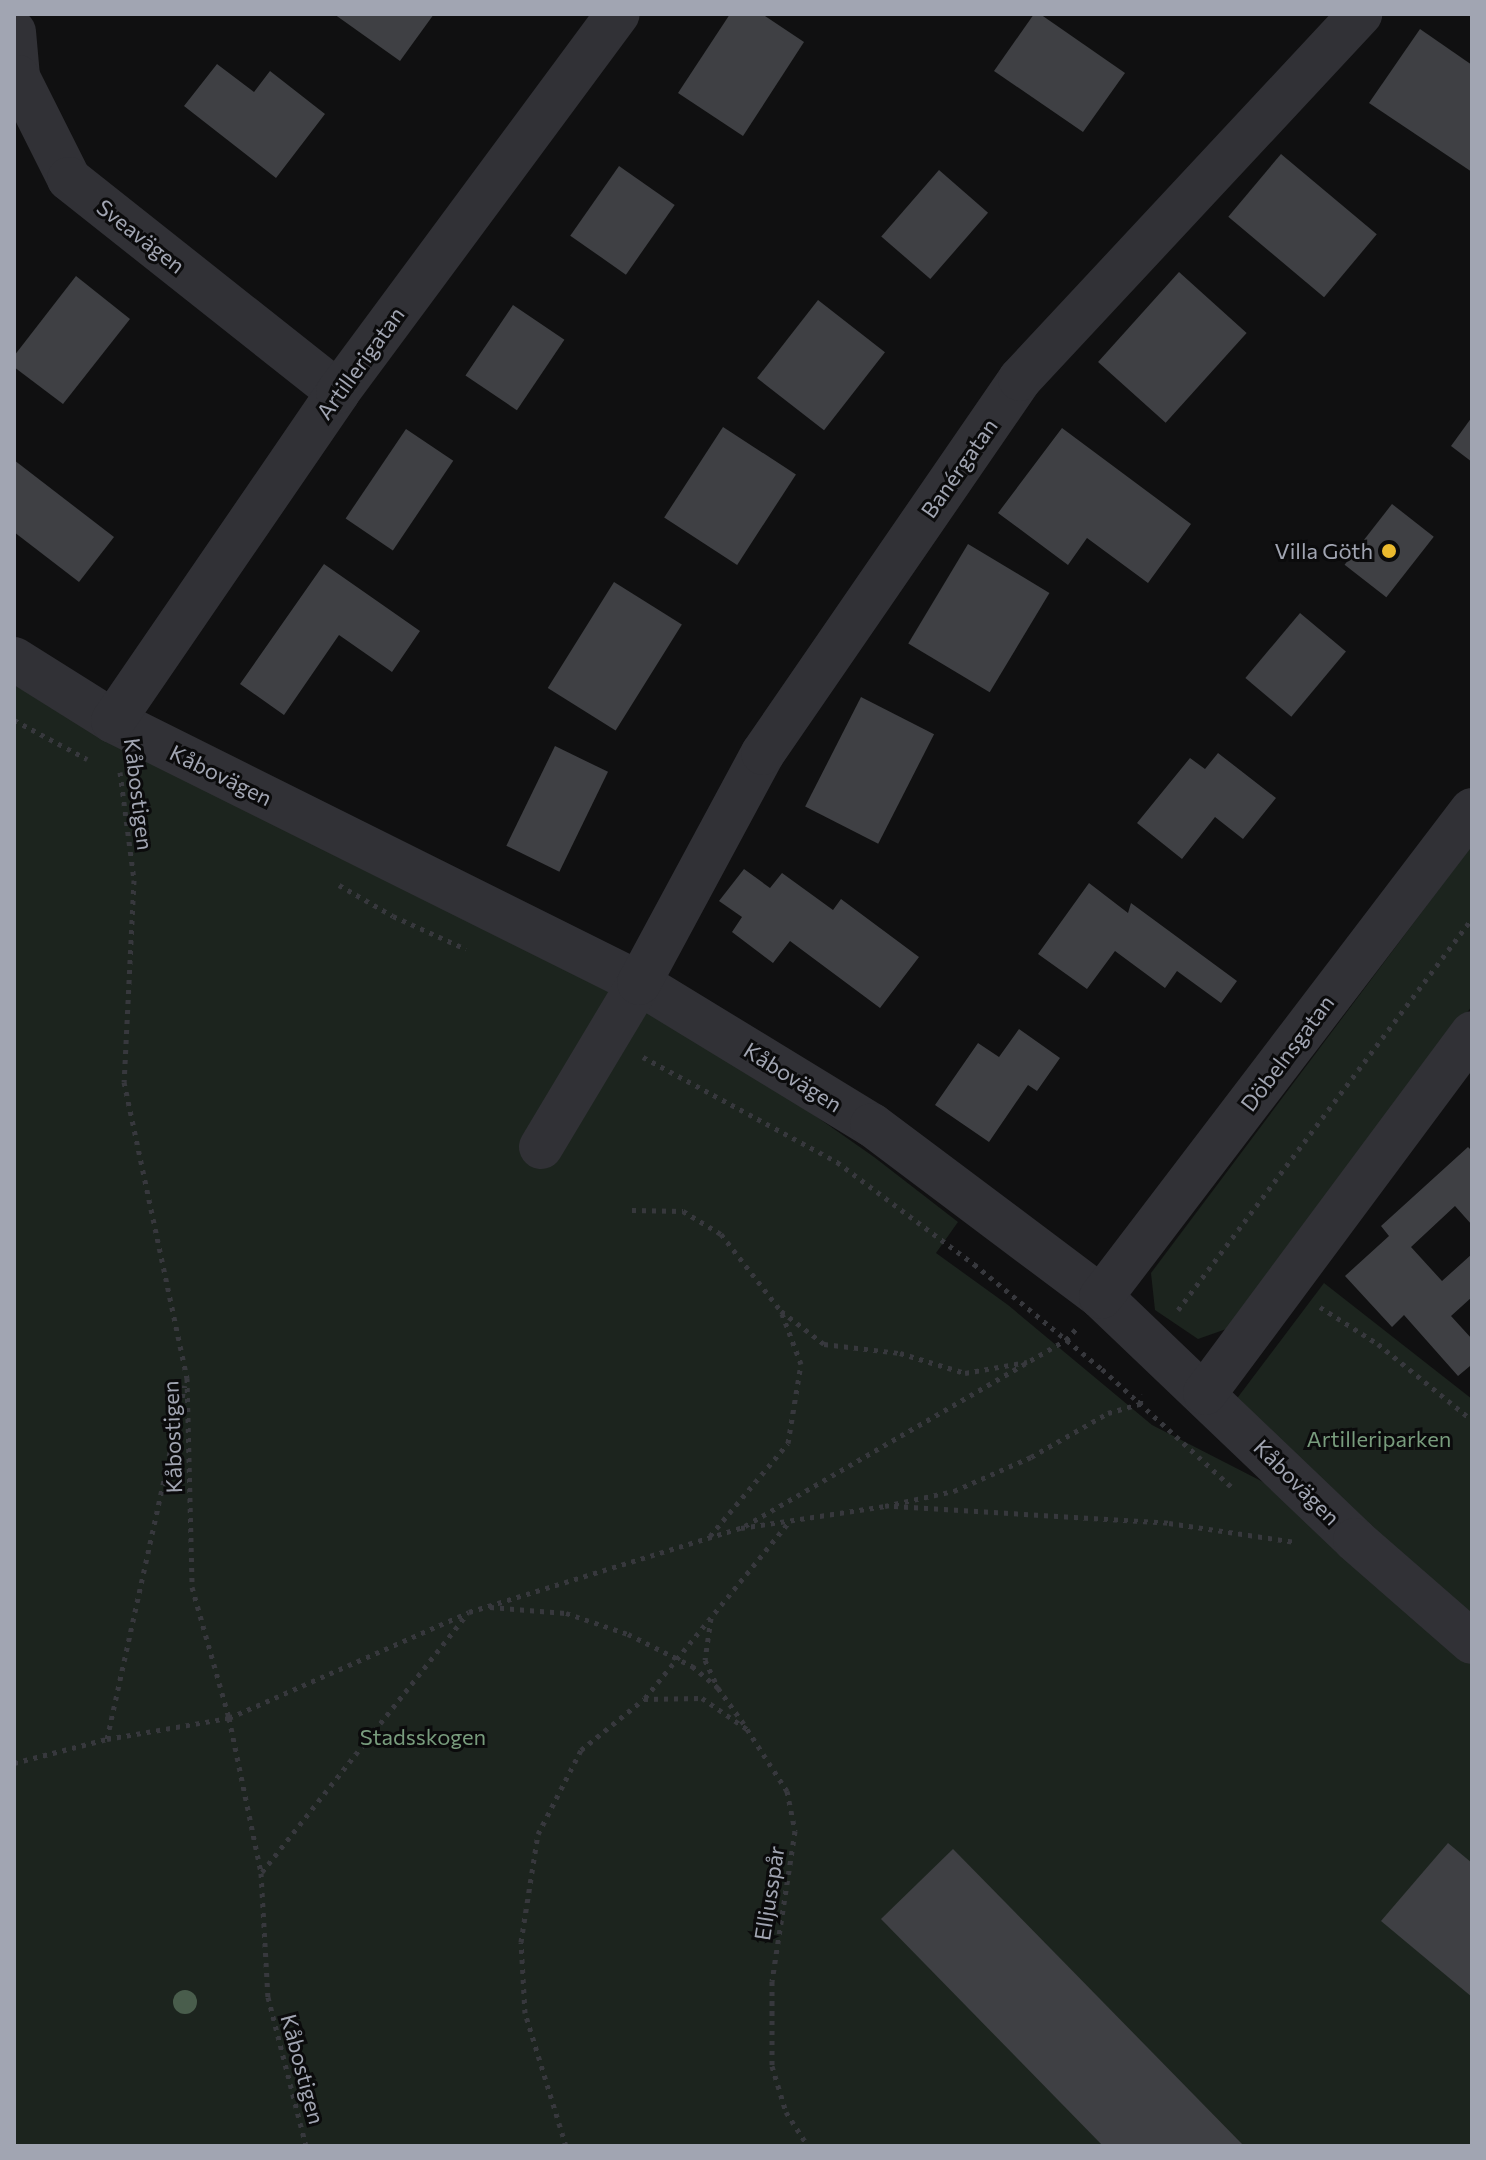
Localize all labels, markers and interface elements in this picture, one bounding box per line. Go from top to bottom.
street label: Sveavägen [92,193,190,279]
street label: Artillerigatan [310,302,410,424]
street label: Banérgatan [915,413,1003,523]
place label: Villa Göth [1275,538,1373,564]
marker: Villa Göth [1380,542,1398,560]
street label: Kåbostigen [119,736,159,852]
street label: Kåbovägen [166,739,276,811]
street label: Döbelnsgatan [1235,990,1339,1116]
street label: Kåbovägen [739,1037,847,1117]
street label: Kåbostigen [157,1380,187,1494]
park label: Artilleriparken [1307,1426,1451,1452]
street label: Kåbovägen [1249,1434,1345,1530]
park label: Stadsskogen [360,1724,486,1750]
street label: Elljusspår [749,1844,789,1942]
street label: Kåbostigen [276,2011,330,2127]

